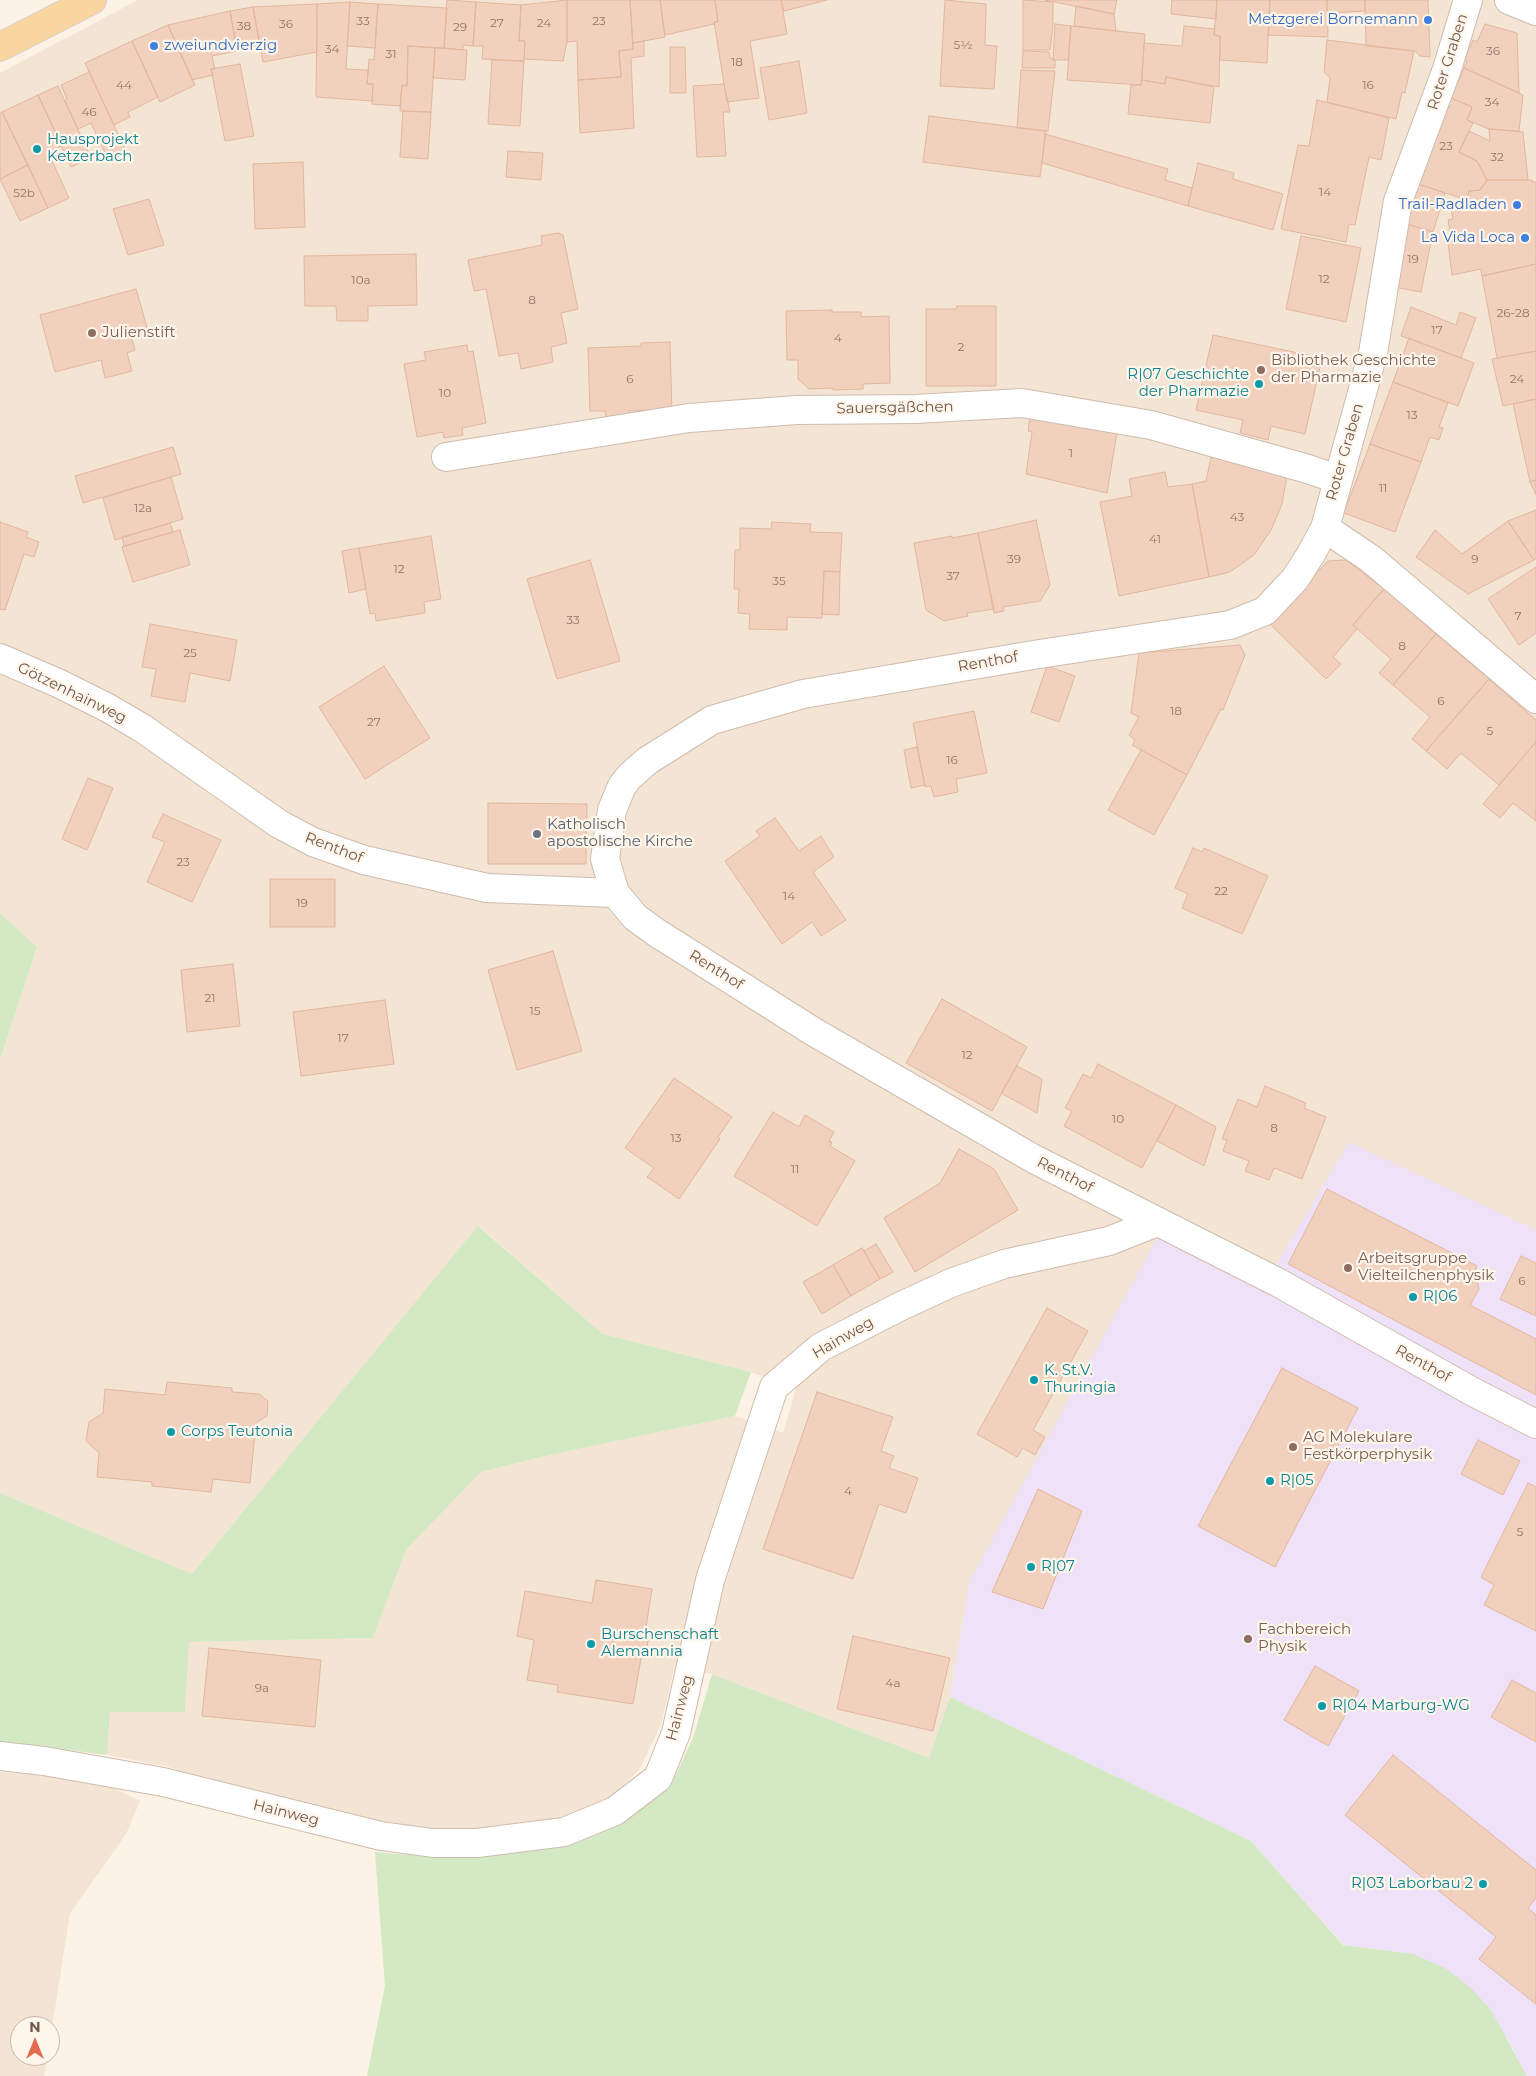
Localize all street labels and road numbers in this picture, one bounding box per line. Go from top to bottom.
street label: Roter Graben [1424,12,1472,112]
street label: Sauersgäßchen [836,398,954,418]
street label: Roter Graben [1323,401,1367,503]
street label: Renthof [957,648,1019,676]
street label: Götzenhainweg [15,659,129,727]
street label: Renthof [302,829,366,867]
street label: Renthof [685,946,747,994]
street label: Renthof [1034,1153,1096,1197]
street label: Hainweg [809,1313,877,1363]
street label: Renthof [1392,1341,1454,1387]
street label: Hainweg [663,1673,697,1743]
street label: Hainweg [251,1796,321,1830]

